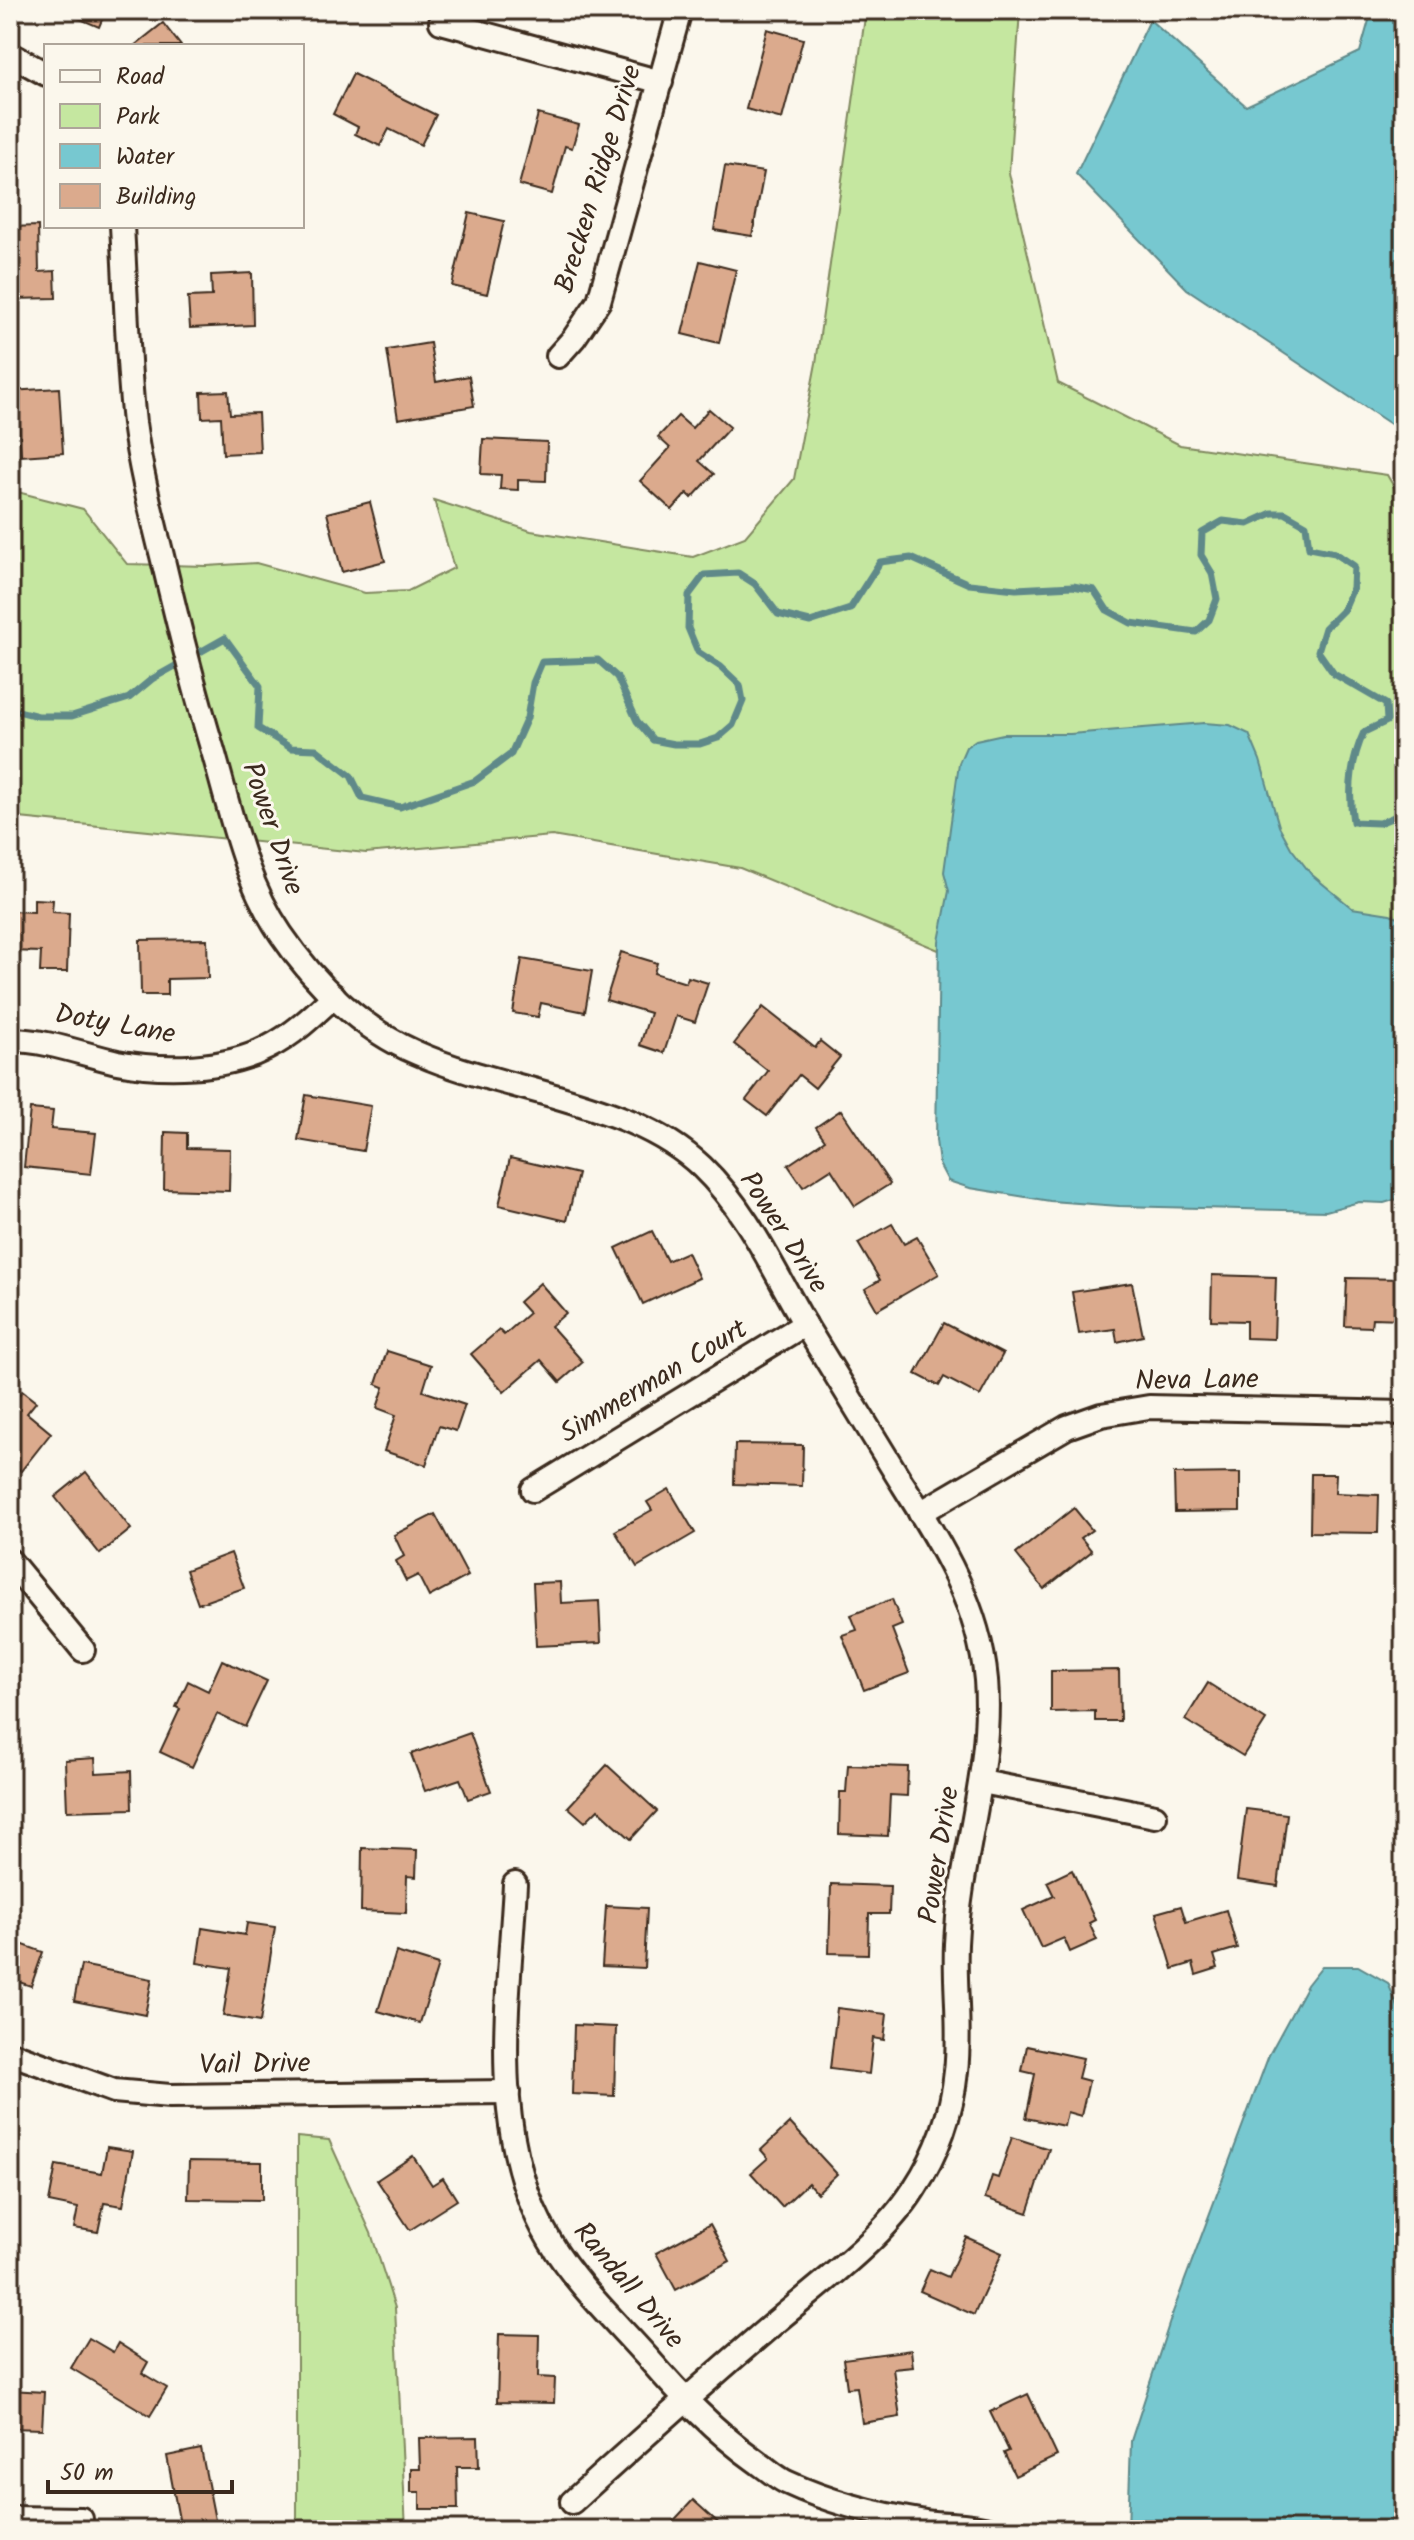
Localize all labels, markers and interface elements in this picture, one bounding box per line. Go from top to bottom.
legend [44,44,304,228]
text: Road [116,58,165,97]
street label: Brecken Ridge Drive [543,59,655,299]
text: Park [116,98,160,137]
text: Water [116,138,176,177]
text: Building [116,178,196,217]
street label: Power Drive [228,756,316,902]
street label: Doty Lane [51,992,179,1058]
street label: Power Drive [726,1163,840,1304]
street label: Simmerman Court [551,1307,758,1456]
street label: Neva Lane [1135,1357,1260,1405]
street label: Power Drive [907,1783,973,1927]
street label: Vail Drive [199,2042,311,2088]
street label: Randall Drive [561,2212,695,2360]
scale bar [48,2444,232,2494]
text: 50 m [60,2454,114,2493]

